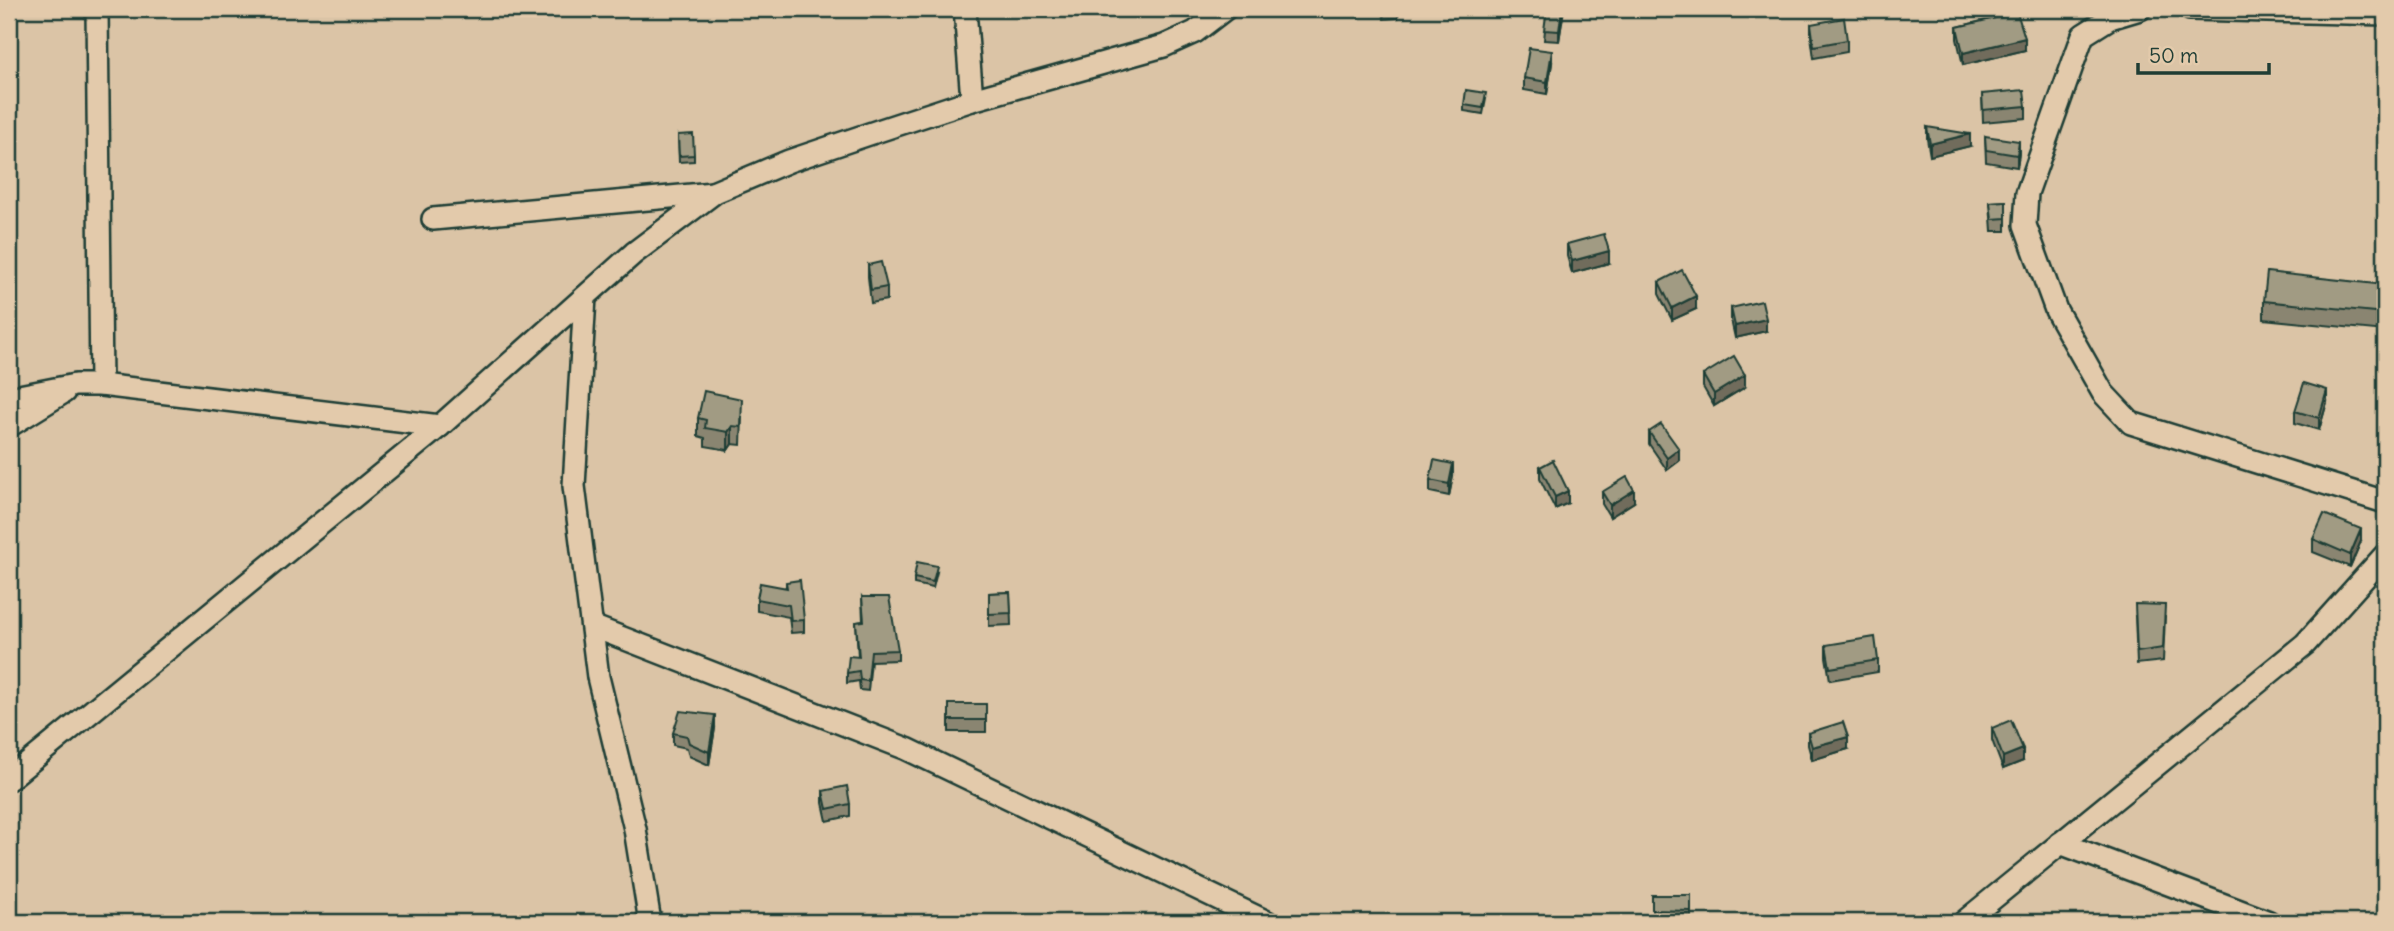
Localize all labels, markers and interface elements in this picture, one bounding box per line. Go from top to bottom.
scale bar [2138,32,2270,76]
text: 50 m [2149,42,2198,69]

